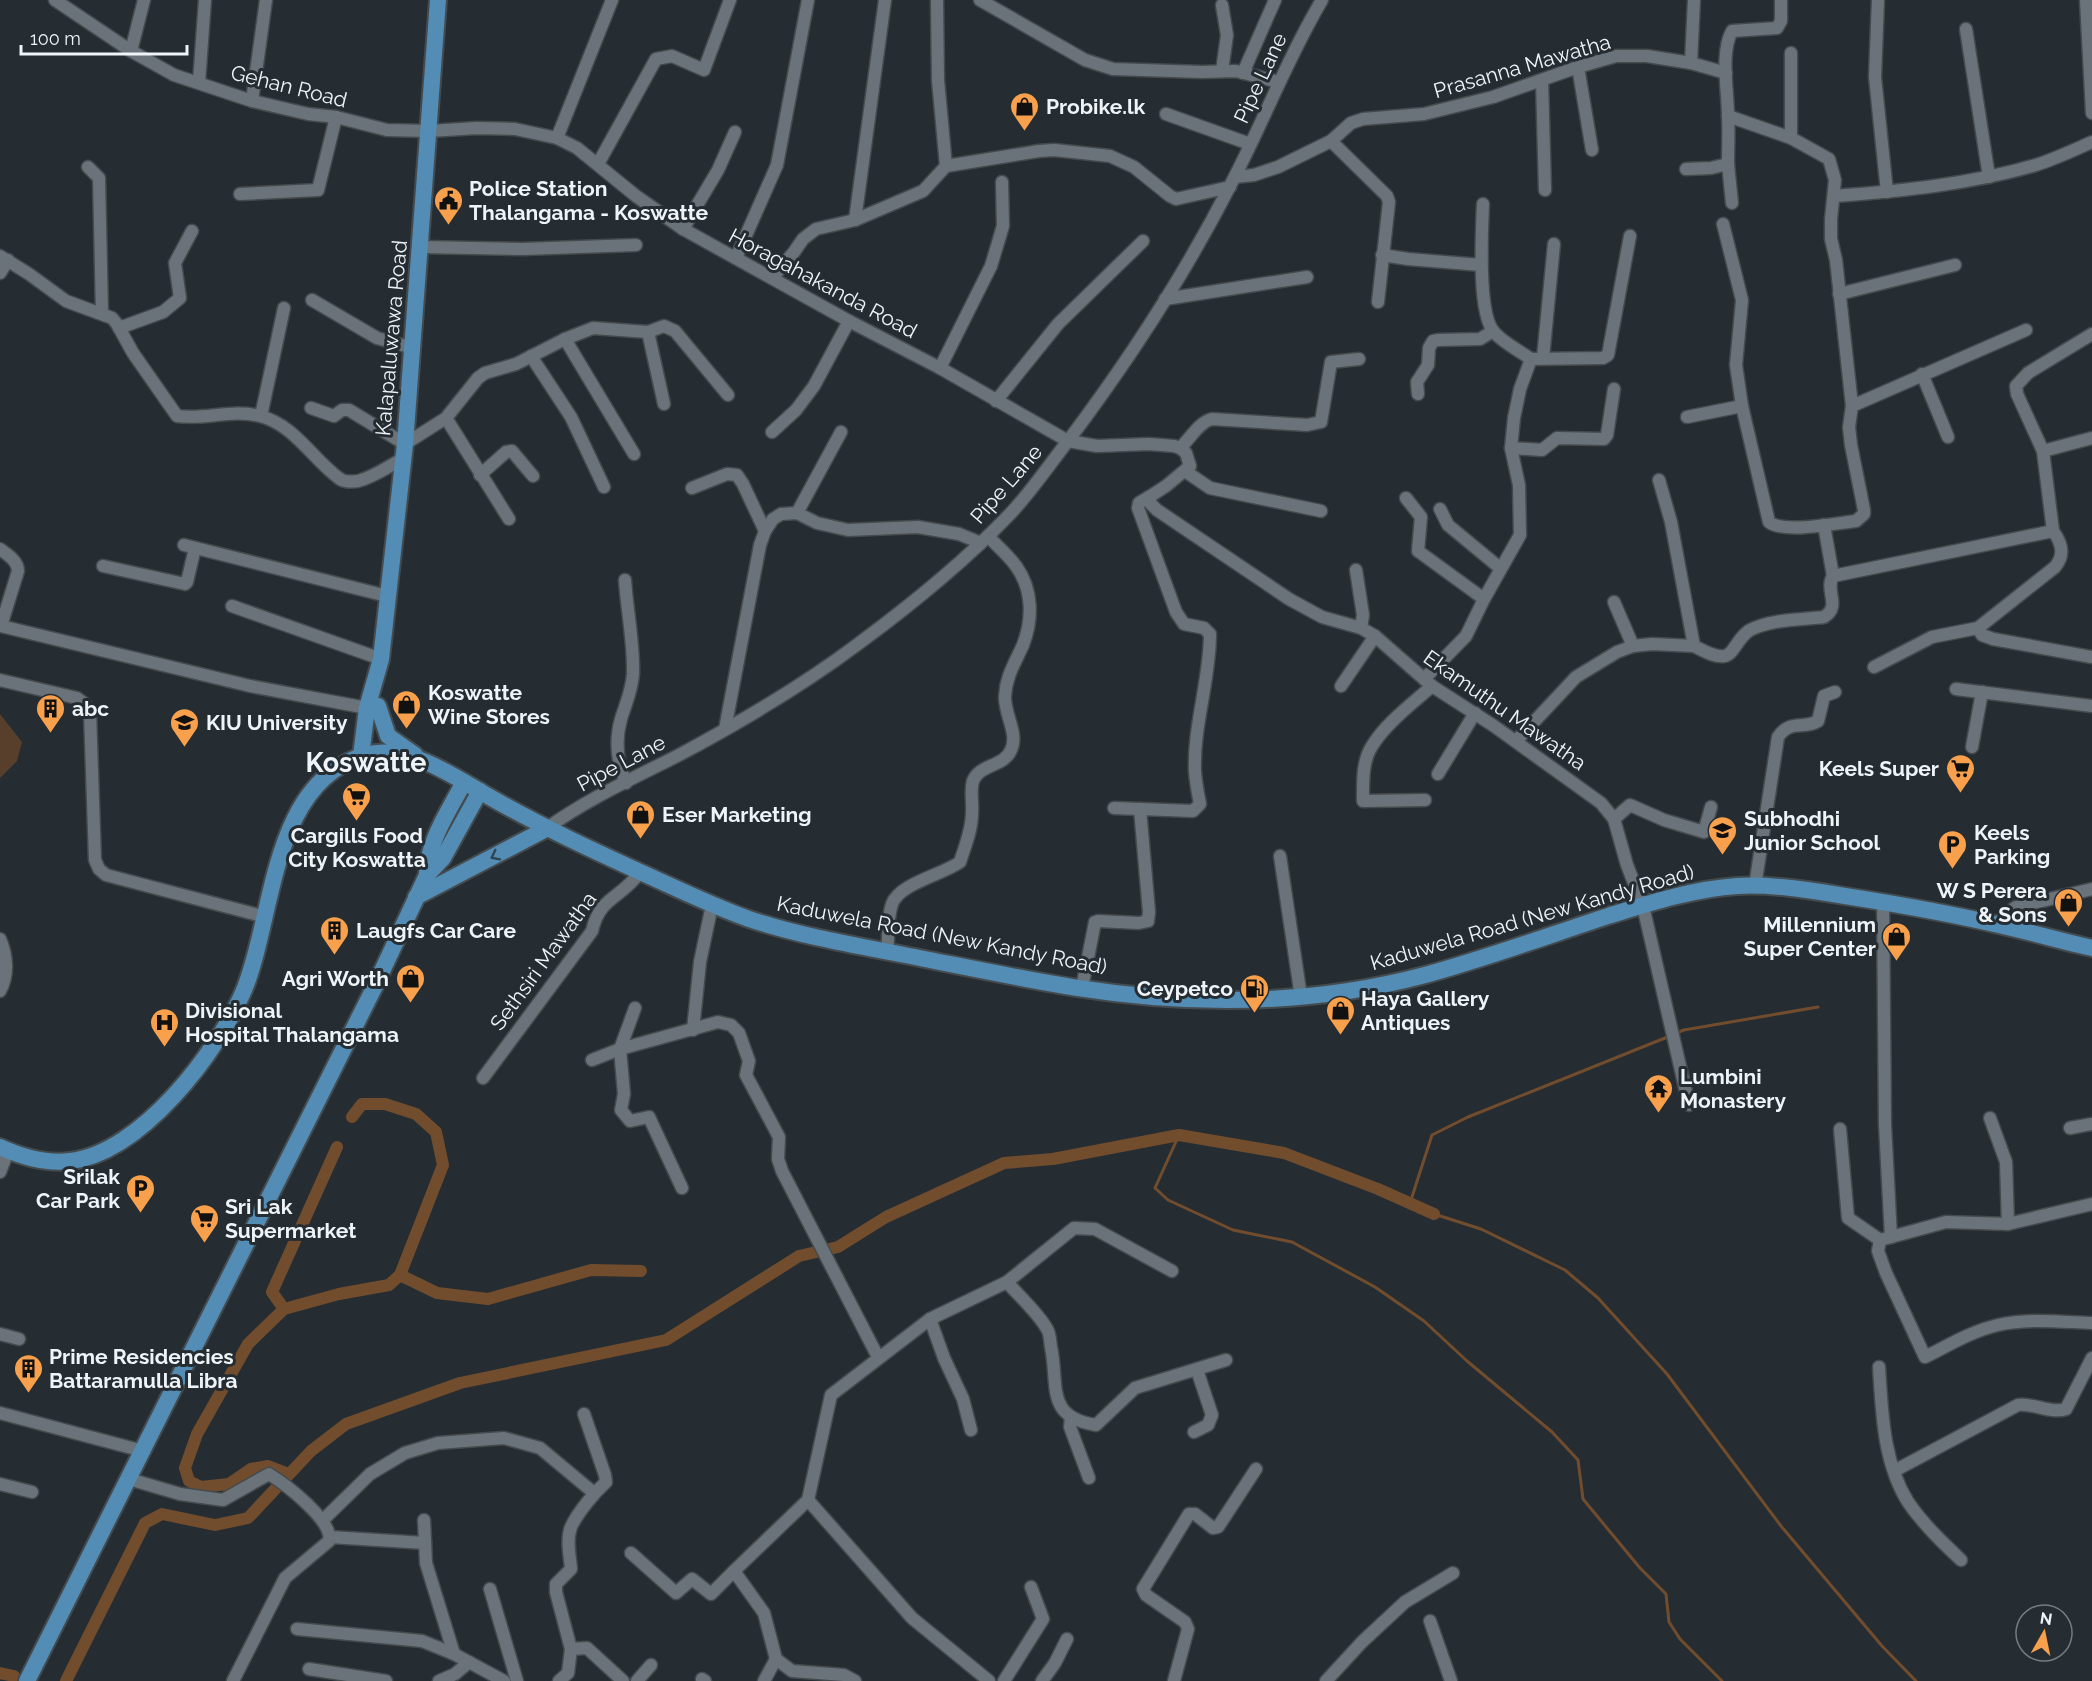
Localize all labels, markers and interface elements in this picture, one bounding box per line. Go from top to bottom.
scale bar [21,18,188,56]
text: 100 m [30,28,81,49]
street label: Pipe Lane [1228,29,1292,127]
street label: Prasanna Mawatha [1431,29,1613,103]
street label: Gehan Road [228,59,350,113]
shop icon: Probike.lk [1009,90,1041,132]
place label: Probike.lk [1046,94,1146,119]
place label: Police Station Thalangama - Koswatte [469,176,708,225]
public building icon: Police Station Thalangama - Koswatte [432,184,464,226]
street label: Horagahakanda Road [725,223,921,343]
street label: Kalapaluwawa Road [370,239,412,437]
street label: Pipe Lane [965,439,1047,529]
street label: Ekamuthu Mawatha [1419,645,1591,775]
place label: Koswatte Wine Stores [428,680,550,729]
shop icon: Koswatte Wine Stores [391,688,423,730]
building icon: abc [35,692,67,734]
place label: abc [72,696,109,721]
school or university icon: KIU University [169,706,201,748]
place label: KIU University [206,710,348,735]
street label: Pipe Lane [573,729,669,797]
district label: Koswatte [306,747,426,778]
supermarket icon: Keels Super [1944,752,1976,794]
place label: Keels Super [1819,756,1939,781]
supermarket icon: Cargills Food City Koswatta [341,780,373,822]
shop icon: Eser Marketing [625,798,657,840]
place label: Eser Marketing [662,802,812,827]
place label: Subhodhi Junior School [1744,806,1880,855]
school or university icon: Subhodhi Junior School [1707,814,1739,856]
place label: Keels Parking [1974,820,2050,869]
place label: Cargills Food City Koswatta [288,823,426,872]
parking icon: Keels Parking [1937,828,1969,870]
one-way arrow [490,849,501,861]
street label: Kaduwela Road (New Kandy Road) [1367,859,1697,975]
place label: W S Perera & Sons [1937,878,2047,927]
shop icon: W S Perera & Sons [2052,886,2084,928]
street label: Sethsiri Mawatha [485,887,601,1035]
street label: Kaduwela Road (New Kandy Road) [775,891,1109,979]
place label: Millennium Super Center [1743,912,1876,961]
building icon: Laugfs Car Care [319,914,351,956]
place label: Laugfs Car Care [356,918,516,943]
shop icon: Millennium Super Center [1881,920,1913,962]
shop icon: Agri Worth [394,962,426,1004]
place label: Agri Worth [282,966,389,991]
fuel station icon: Ceypetco [1238,972,1270,1014]
place label: Ceypetco [1137,976,1233,1001]
place label: Haya Gallery Antiques [1361,986,1490,1035]
shop icon: Haya Gallery Antiques [1324,994,1356,1036]
place label: Divisional Hospital Thalangama [185,998,399,1047]
hospital icon: Divisional Hospital Thalangama [148,1006,180,1048]
place label: Lumbini Monastery [1680,1064,1786,1113]
temple icon: Lumbini Monastery [1643,1072,1675,1114]
place label: Srilak Car Park [36,1164,120,1213]
parking icon: Srilak Car Park [125,1172,157,1214]
place label: Sri Lak Supermarket [225,1194,356,1243]
supermarket icon: Sri Lak Supermarket [188,1202,220,1244]
place label: Prime Residencies Battaramulla Libra [49,1344,238,1393]
building icon: Prime Residencies Battaramulla Libra [12,1352,44,1394]
north arrow [2014,1603,2074,1663]
text: N [2039,1608,2054,1629]

